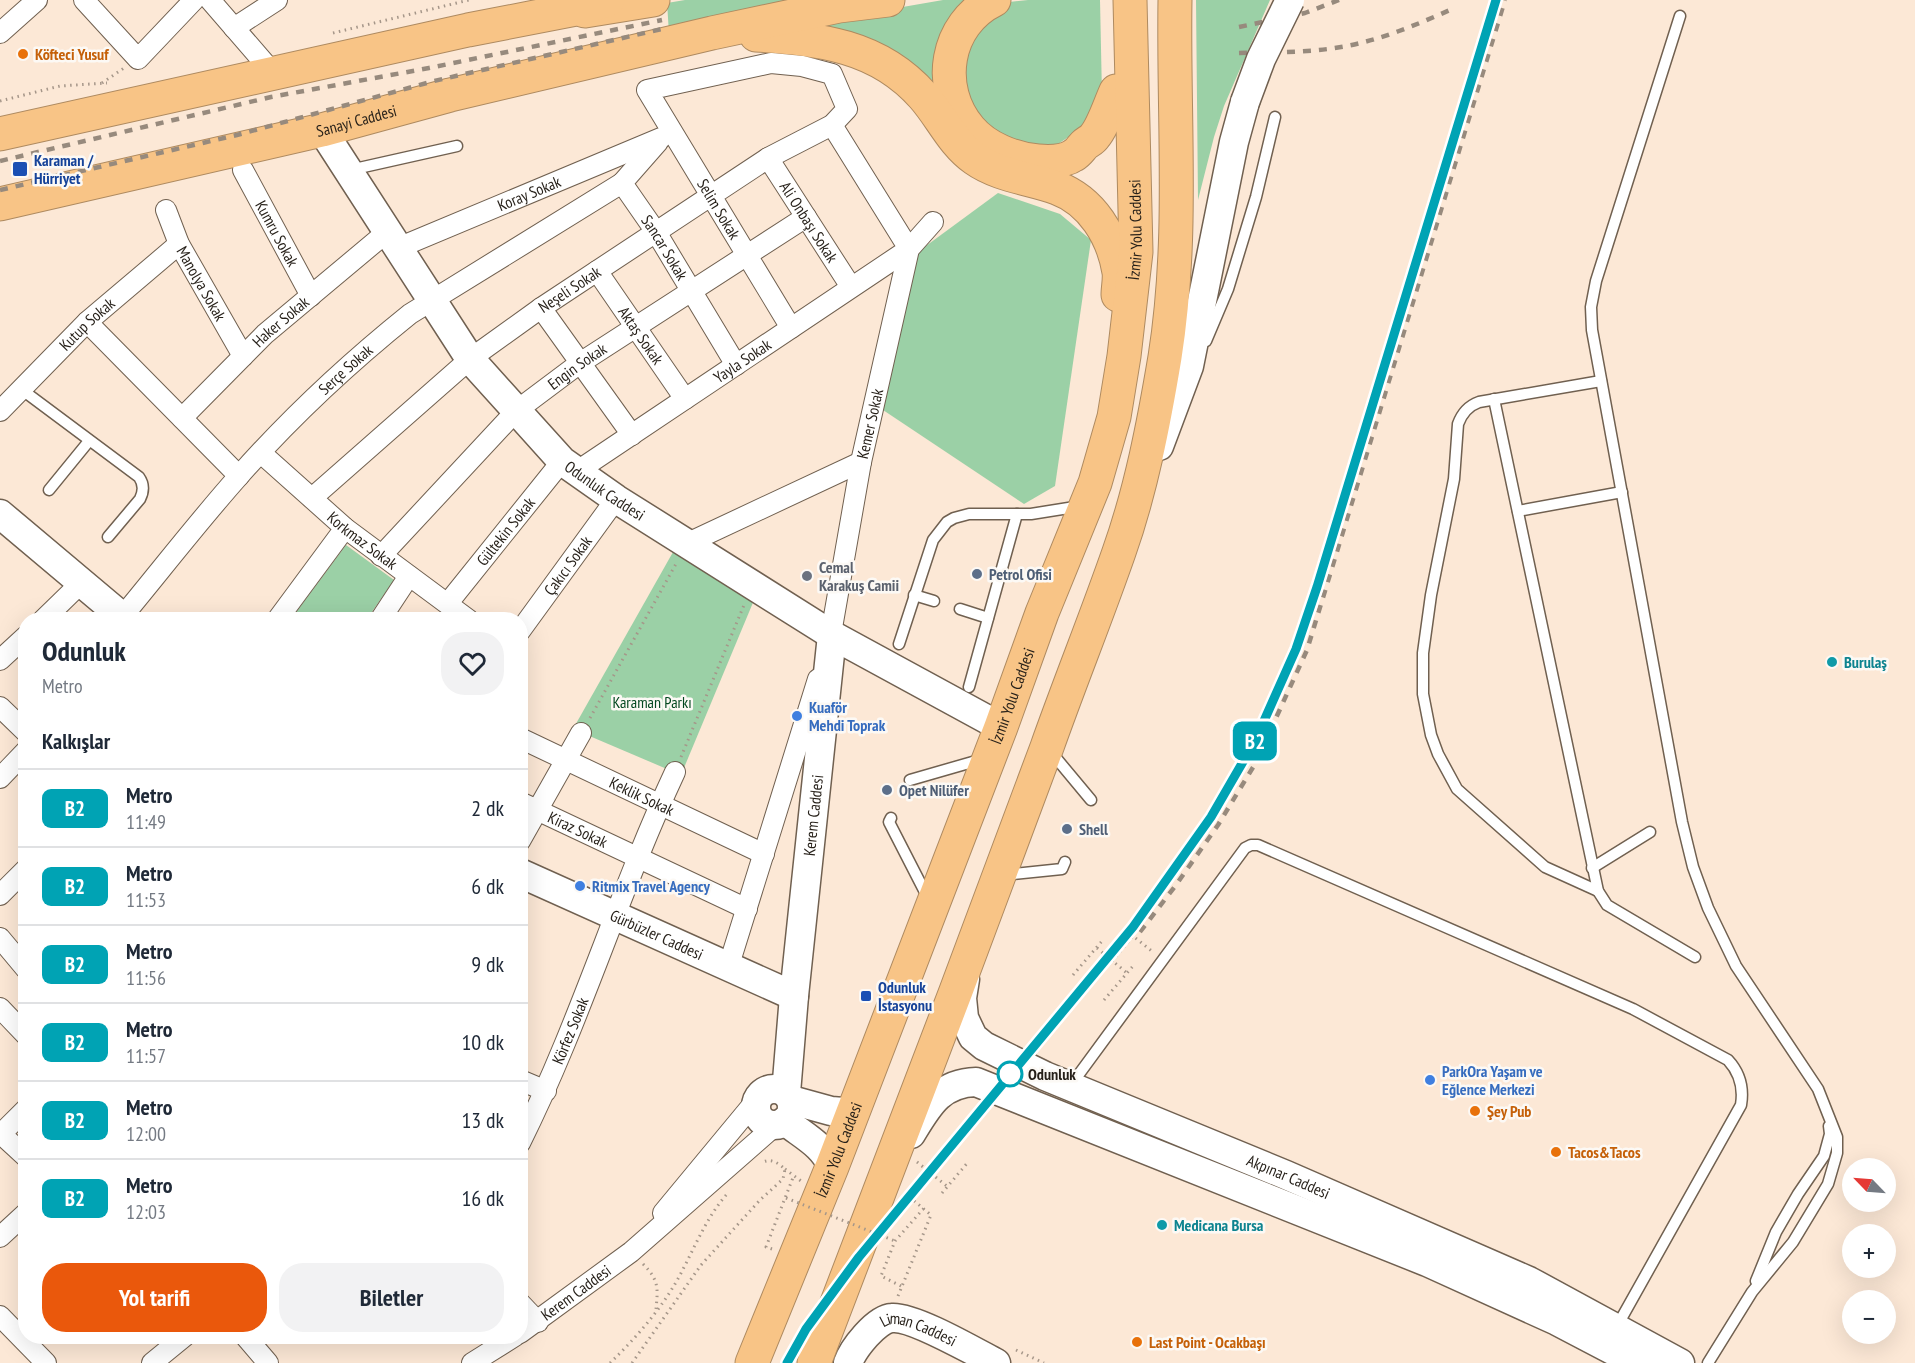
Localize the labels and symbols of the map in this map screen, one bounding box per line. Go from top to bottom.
place label: Köfteci Yusuf [35,44,109,64]
marker: Köfteci Yusuf [16,47,30,61]
street label: Sanayi Caddesi [314,100,399,141]
place label: Karaman / Hürriyet [34,150,94,188]
marker: Karaman / Hürriyet [11,160,29,178]
street label: Koray Sokak [494,171,564,215]
street label: Selim Sokak [693,175,745,243]
street label: Ali Onbaşı Sokak [776,178,843,267]
street label: İzmir Yolu Caddesi [1123,179,1146,281]
street label: Kumru Sokak [251,197,304,271]
street label: Sancar Sokak [637,211,693,284]
street label: Manolya Sokak [172,243,231,325]
street label: Neşeli Sokak [535,261,605,317]
street label: Haker Sokak [248,291,313,351]
street label: Kutup Sokak [55,293,119,355]
street label: Aktaş Sokak [614,302,669,369]
street label: Yayla Sokak [710,334,775,387]
street label: Engin Sokak [544,338,611,394]
street label: Serçe Sokak [314,339,377,399]
street label: Kemer Sokak [852,386,887,461]
street label: Odunluk Caddesi [561,456,649,525]
street label: Gültekin Sokak [472,492,540,570]
street label: Korkmaz Sokak [323,507,402,574]
street label: Çakıcı Sokak [539,531,596,599]
place label: Cemal Karakuş Camii [819,557,899,595]
place label: Petrol Ofisi [989,564,1052,584]
marker: Petrol Ofisi [970,567,984,581]
marker: Cemal Karakuş Camii [800,569,814,583]
street label: İzmir Yolu Caddesi [985,645,1039,747]
place label: Burulaş [1844,652,1887,672]
marker: Burulaş [1825,655,1839,669]
park label: Karaman Parkı [612,692,692,712]
place label: Kuaför Mehdi Toprak [809,697,886,735]
marker: Kuaför Mehdi Toprak [790,709,804,723]
line badge: B2 [1228,722,1282,760]
street label: Keklik Sokak [606,772,678,820]
street label: Kerem Caddesi [799,774,827,857]
place label: Opet Nilüfer [899,780,969,800]
marker: Opet Nilüfer [880,783,894,797]
street label: Kiraz Sokak [545,807,612,852]
place label: Shell [1079,819,1108,839]
marker: Shell [1060,822,1074,836]
place label: Ritmix Travel Agency [592,876,710,896]
marker: Ritmix Travel Agency [573,879,587,893]
street label: Gürbüzler Caddesi [607,905,707,964]
place label: Odunluk İstasyonu [878,977,932,1015]
marker: Odunluk İstasyonu [859,989,873,1003]
street label: Körfez Sokak [547,994,593,1067]
marker: Odunluk [997,1061,1023,1087]
place label: ParkOra Yaşam ve Eğlence Merkezi [1442,1061,1543,1099]
place label: Odunluk [1028,1064,1076,1084]
marker: ParkOra Yaşam ve Eğlence Merkezi [1423,1073,1437,1087]
street label: İzmir Yolu Caddesi [811,1099,866,1201]
place label: Şey Pub [1487,1101,1531,1121]
marker: Şey Pub [1468,1104,1482,1118]
place label: Tacos&Tacos [1568,1142,1641,1162]
marker: Tacos&Tacos [1549,1145,1563,1159]
street label: Akpınar Caddesi [1244,1150,1333,1203]
north arrow [1842,1158,1896,1212]
place label: Medicana Bursa [1174,1215,1264,1235]
marker: Medicana Bursa [1155,1218,1169,1232]
street label: Kerem Caddesi [537,1260,615,1324]
street label: Liman Caddesi [876,1308,960,1350]
place label: Last Point - Ocakbaşı [1149,1332,1266,1352]
marker: Last Point - Ocakbaşı [1130,1335,1144,1349]

